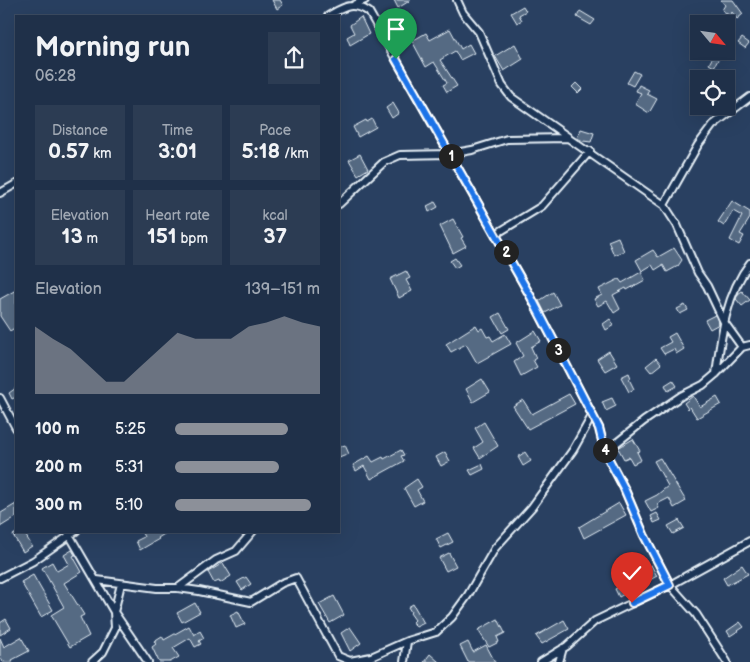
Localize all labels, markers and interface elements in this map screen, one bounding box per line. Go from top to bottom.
pin [375,8,417,59]
icon: arrive [382,15,410,43]
north arrow [690,15,735,60]
map controls [690,15,735,115]
text: Morning run [35,31,190,64]
button: share [268,32,320,84]
text: 06:28 [35,67,76,86]
button: locate [690,70,735,115]
text: Distance [52,122,108,139]
text: Time [162,122,193,139]
text: Pace [259,122,291,139]
text: 0.57 [48,139,89,164]
text: 3:01 [158,139,197,164]
text: 5:18 [242,139,280,164]
pin: 1 [438,144,464,168]
text: km [89,145,112,162]
text: /km [280,145,309,162]
text: 1 [449,148,454,165]
text: Elevation [51,207,109,224]
text: Heart rate [145,207,210,224]
text: kcal [263,207,288,224]
text: 13 [62,224,83,249]
text: 151 [147,224,177,249]
text: 37 [263,224,287,249]
text: m [83,230,98,247]
text: bpm [177,230,208,247]
pin: 2 [494,240,518,264]
text: 2 [502,244,511,261]
text: Elevation [35,280,102,299]
text: 139–151 m [245,280,320,299]
pin: 3 [546,338,570,362]
text: 3 [554,342,563,359]
text: 100 m [35,420,80,439]
text: 5:25 [115,420,146,439]
pin: 4 [592,438,618,462]
text: 4 [601,442,610,459]
text: 200 m [35,458,82,477]
text: 5:31 [115,458,143,477]
text: 300 m [35,496,82,515]
text: 5:10 [115,496,143,515]
pin [611,552,653,603]
icon: check [618,559,646,587]

